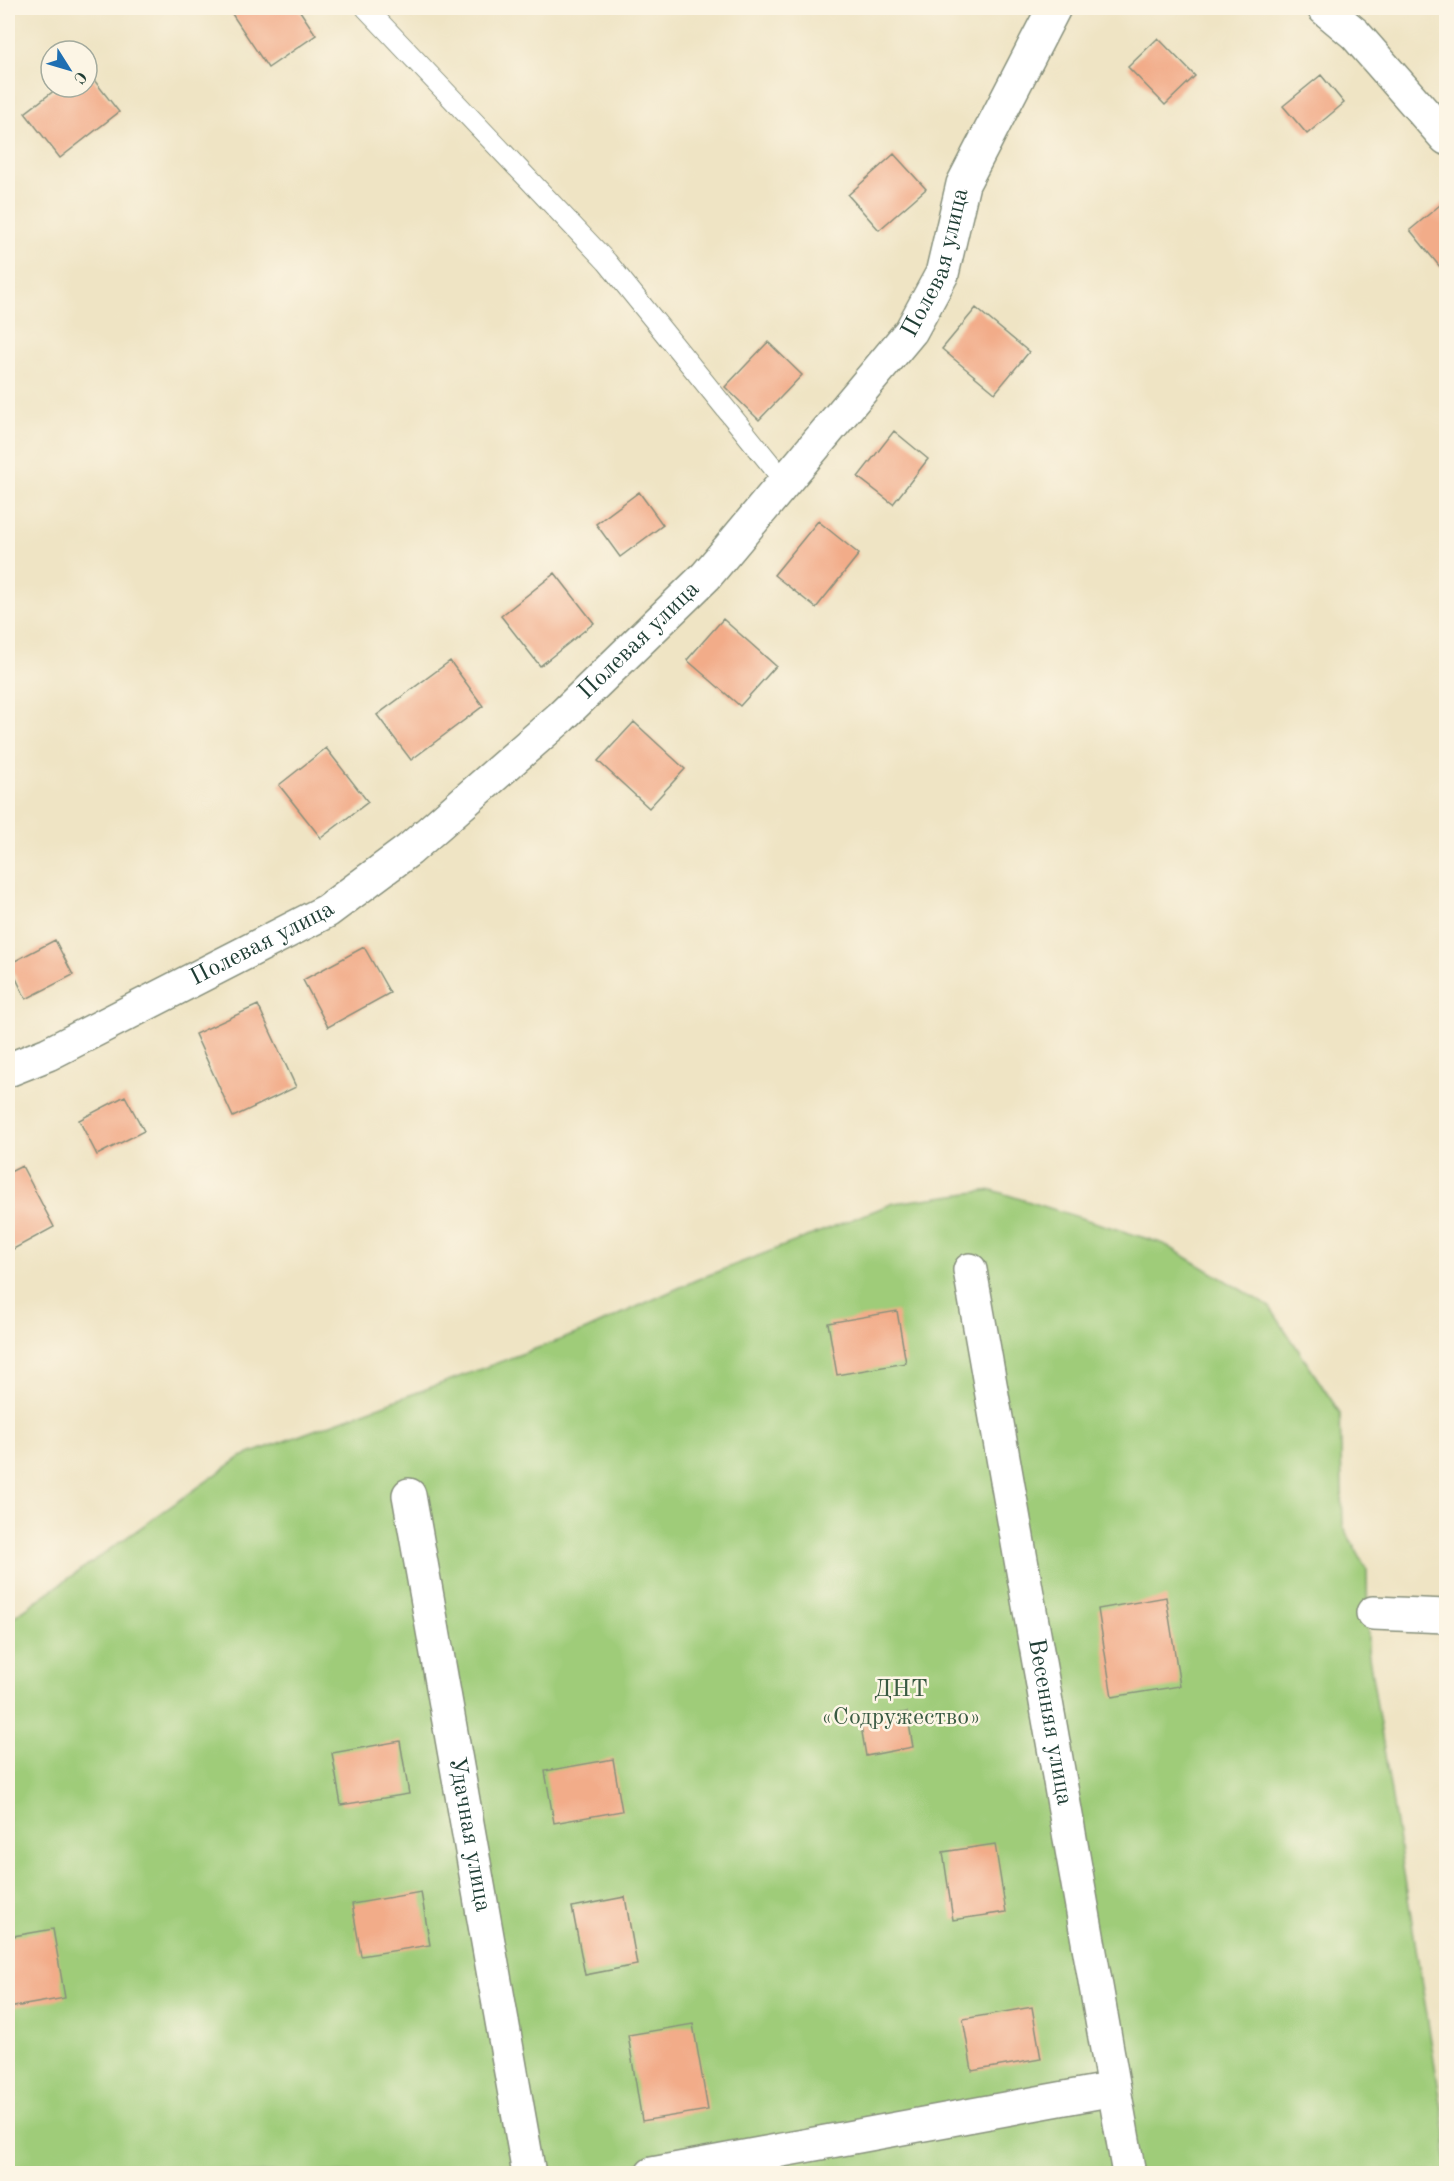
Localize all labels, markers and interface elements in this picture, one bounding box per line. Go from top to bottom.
north arrow [39,39,99,99]
text: С [70,68,89,86]
street label: Полевая улица [898,186,974,342]
street label: Полевая улица [574,577,704,705]
street label: Полевая улица [187,897,339,991]
street label: Весенняя улица [1023,1637,1076,1807]
park label: ДНТ «Содружество» [821,1678,981,1730]
street label: Удачная улица [444,1755,495,1914]

